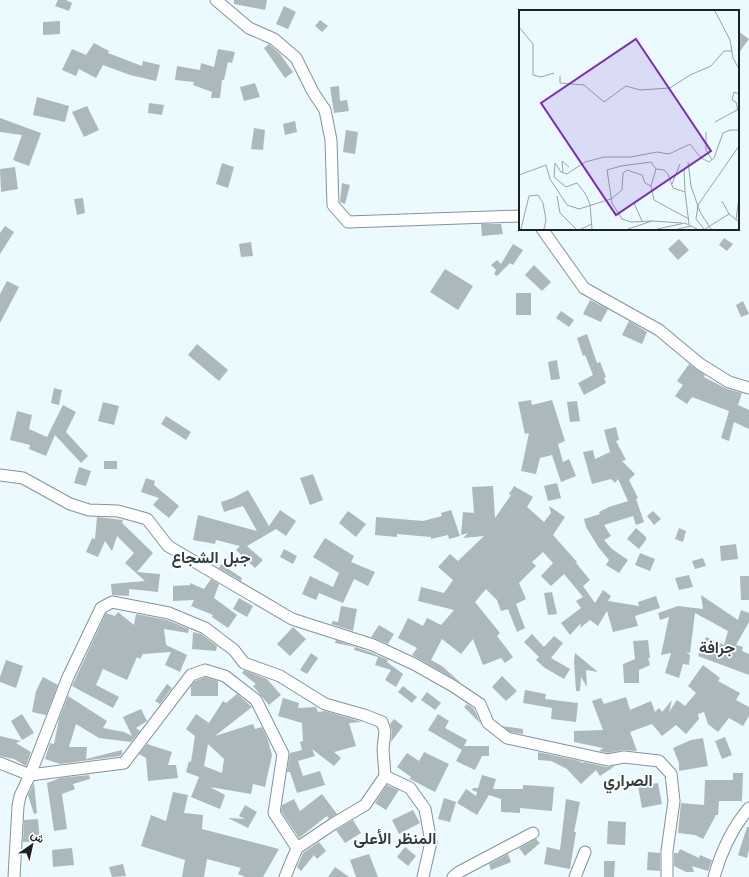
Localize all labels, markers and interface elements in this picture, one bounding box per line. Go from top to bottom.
inset map [519,10,739,230]
district label: جبل الشجاع [171,547,251,568]
district label: جرافة [699,637,735,658]
district label: الصراري [603,770,653,794]
north arrow [12,825,52,865]
text: ش [28,827,47,846]
district label: المنظر الأعلى [354,828,436,849]

